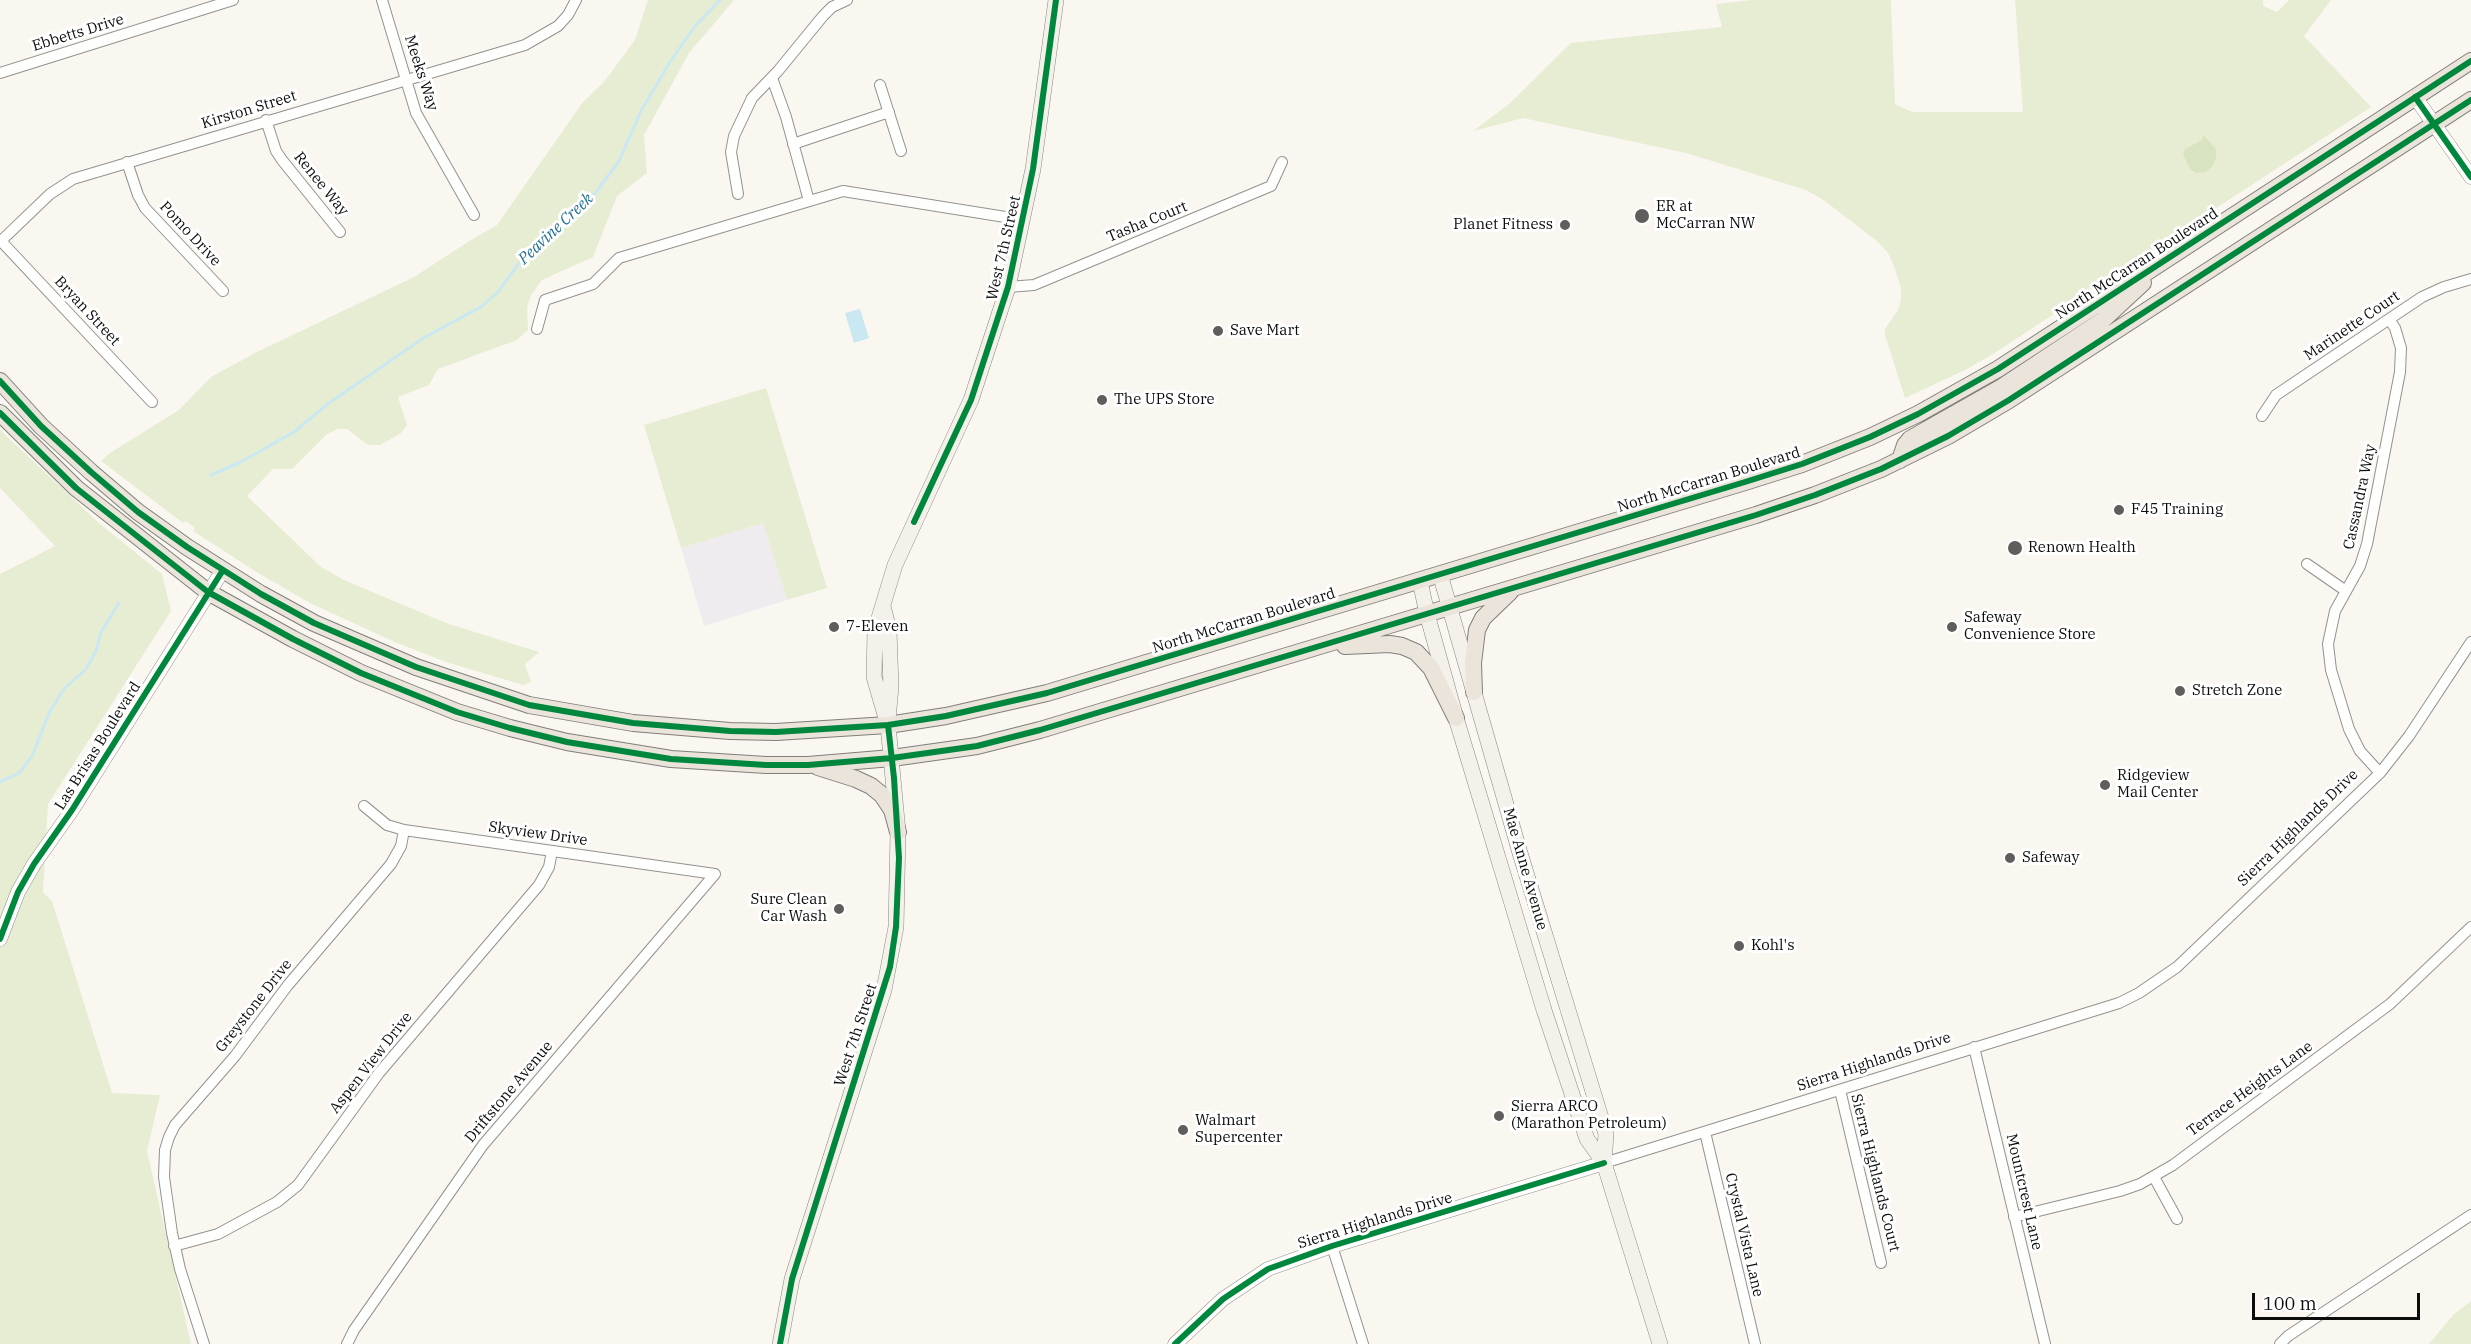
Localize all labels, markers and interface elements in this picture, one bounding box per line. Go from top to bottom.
street label: Ebbetts Drive [30,11,126,55]
street label: Meeks Way [400,33,442,113]
street label: Kirston Street [199,87,299,133]
street label: Renee Way [290,149,352,219]
water label: Peavine Creek [515,189,597,269]
street label: West 7th Street [983,194,1025,302]
street label: Pomo Drive [156,198,224,270]
street label: Tasha Court [1104,198,1190,246]
place label: ER at McCarran NW [1656,198,1755,233]
street label: North McCarran Boulevard [2052,205,2222,323]
marker: ER at McCarran NW [1633,207,1651,225]
place label: Planet Fitness [1453,216,1553,234]
marker: Planet Fitness [1558,218,1572,232]
street label: Bryan Street [50,273,124,349]
street label: Marinette Court [2301,287,2403,365]
place label: Save Mart [1230,322,1300,340]
marker: Save Mart [1211,324,1225,338]
place label: The UPS Store [1114,391,1215,409]
marker: The UPS Store [1095,393,1109,407]
street label: Cassandra Way [2340,443,2380,551]
street label: North McCarran Boulevard [1615,444,1803,516]
place label: F45 Training [2131,501,2223,519]
marker: F45 Training [2112,503,2126,517]
marker: Renown Health [2006,539,2024,557]
place label: Renown Health [2028,539,2136,557]
street label: North McCarran Boulevard [1150,585,1338,657]
place label: Safeway Convenience Store [1964,609,2096,644]
place label: 7-Eleven [846,618,909,636]
marker: 7-Eleven [827,620,841,634]
marker: Safeway Convenience Store [1945,620,1959,634]
street label: Las Brisas Boulevard [51,679,145,813]
place label: Stretch Zone [2192,682,2282,700]
marker: Stretch Zone [2173,684,2187,698]
street label: Sierra Highlands Drive [2234,766,2362,890]
place label: Ridgeview Mail Center [2117,767,2198,802]
marker: Ridgeview Mail Center [2098,778,2112,792]
street label: Mae Anne Avenue [1499,806,1551,932]
street label: Skyview Drive [487,818,589,850]
place label: Safeway [2022,849,2080,867]
marker: Safeway [2003,851,2017,865]
place label: Sure Clean Car Wash [751,891,827,926]
marker: Sure Clean Car Wash [832,902,846,916]
place label: Kohl's [1751,937,1794,955]
marker: Kohl's [1732,939,1746,953]
street label: Greystone Drive [212,956,296,1056]
street label: West 7th Street [831,981,881,1089]
street label: Aspen View Drive [326,1009,416,1117]
street label: Sierra Highlands Drive [1795,1029,1953,1095]
street label: Terrace Heights Lane [2184,1037,2316,1141]
street label: Driftstone Avenue [461,1038,557,1146]
street label: Sierra Highlands Court [1847,1092,1903,1254]
place label: Sierra ARCO (Marathon Petroleum) [1511,1098,1667,1133]
marker: Sierra ARCO (Marathon Petroleum) [1492,1109,1506,1123]
place label: Walmart Supercenter [1195,1112,1282,1147]
marker: Walmart Supercenter [1176,1123,1190,1137]
street label: Mountcrest Lane [2002,1132,2046,1252]
street label: Crystal Vista Lane [1721,1171,1767,1299]
street label: Sierra Highlands Drive [1296,1189,1454,1253]
scale bar [2255,1281,2423,1319]
text: 100 m [2263,1292,2317,1315]

